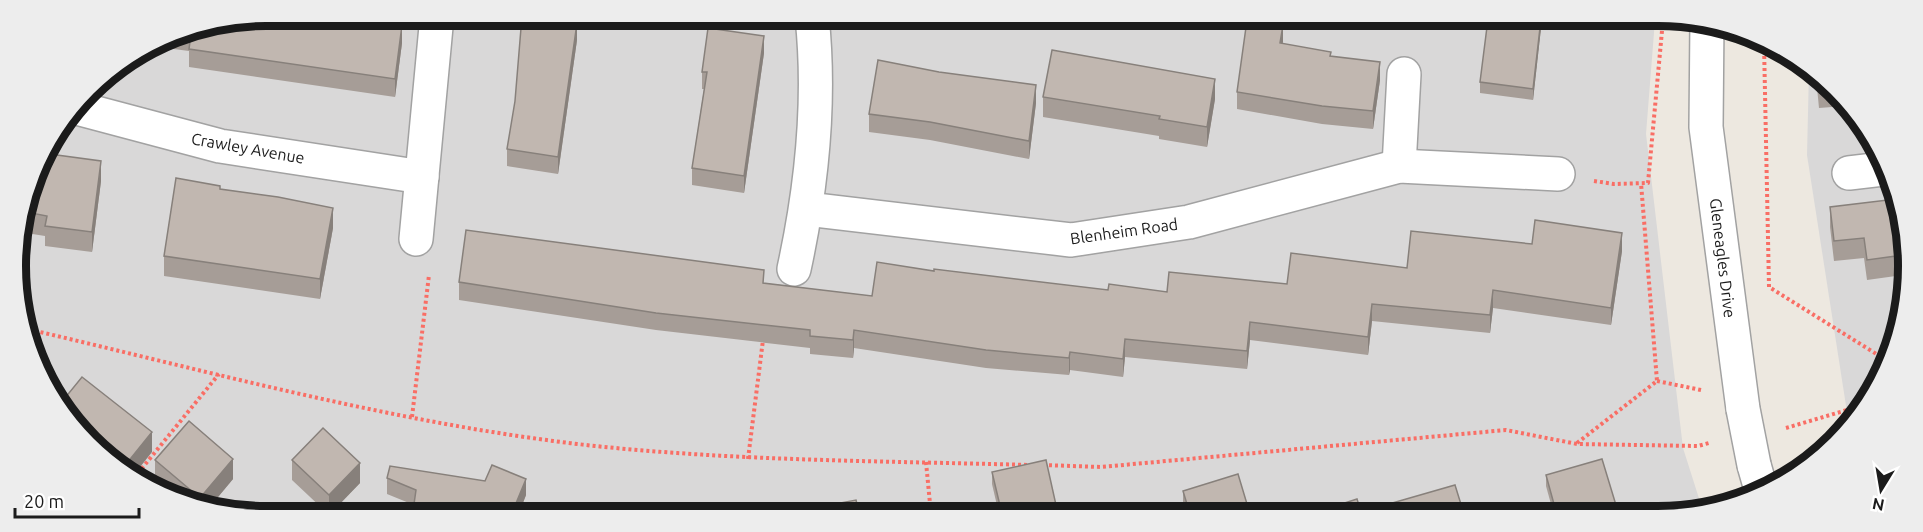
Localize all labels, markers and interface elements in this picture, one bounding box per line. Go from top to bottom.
street label: Crawley Avenue [190,129,306,167]
street label: Gleneagles Drive [1707,197,1739,319]
street label: Blenheim Road [1069,215,1179,247]
north arrow [1851,460,1911,520]
scale bar [15,481,140,519]
text: 20 m [24,491,64,511]
text: N [1871,495,1886,515]

